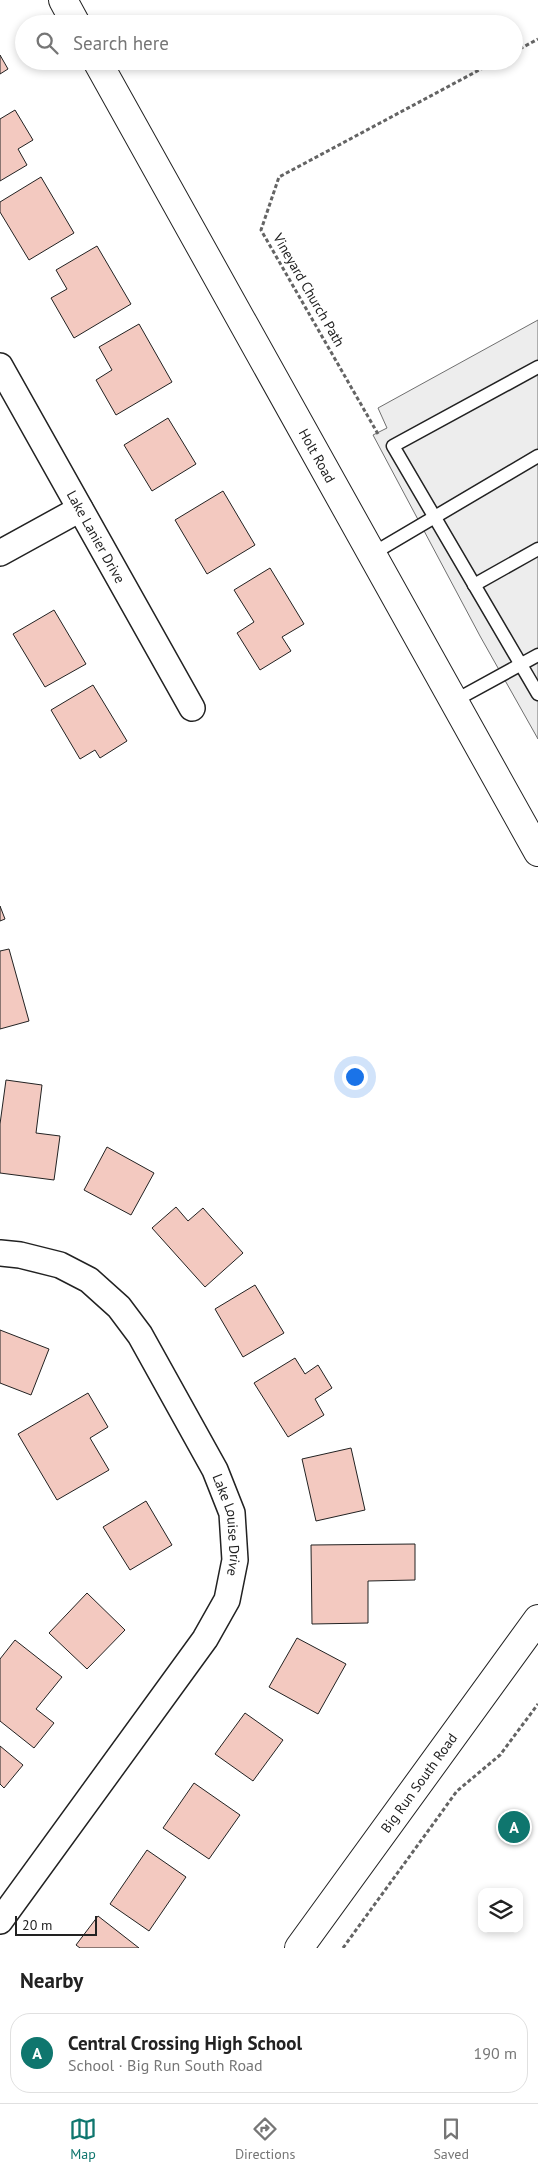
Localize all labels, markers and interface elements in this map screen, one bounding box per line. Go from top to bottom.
search box [15,15,523,70]
icon: search [33,29,61,57]
text: Search here [73,31,169,55]
street label: Vineyard Church Path [269,229,349,350]
street label: Holt Road [295,426,339,486]
street label: Lake Lanier Drive [63,487,129,587]
your location [342,1064,368,1090]
street label: Lake Louise Drive [208,1471,244,1578]
street label: Big Run South Road [377,1730,461,1836]
pin: A [498,1808,530,1846]
map controls [478,1888,523,1933]
button: layers [478,1888,523,1933]
scale bar [15,1913,98,1936]
text: 20 m [22,1916,52,1934]
text: Nearby [20,1967,83,1994]
text: Central Crossing High School [68,2031,302,2055]
text: A [32,2043,42,2063]
text: 190 m [474,2043,517,2063]
text: School · Big Run South Road [68,2055,263,2075]
tab: Map [69,2115,97,2163]
tab: Directions [235,2115,295,2163]
tab: Saved [433,2115,469,2163]

